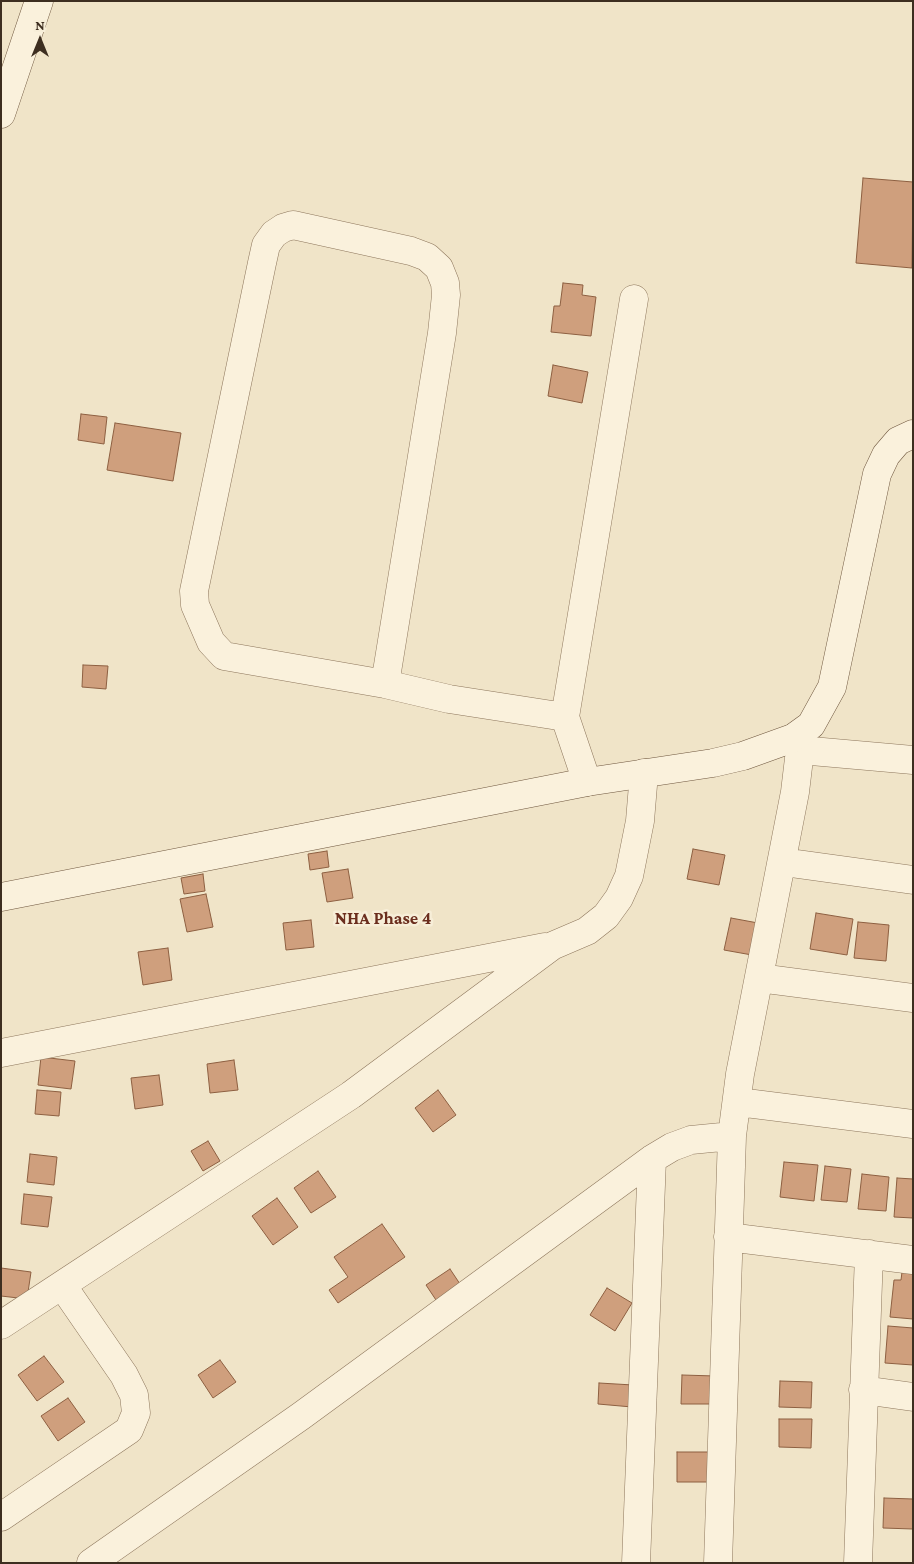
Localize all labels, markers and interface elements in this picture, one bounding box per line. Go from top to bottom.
north arrow [15,15,65,65]
text: N [35,17,45,33]
district label: NHA Phase 4 [335,907,431,929]

